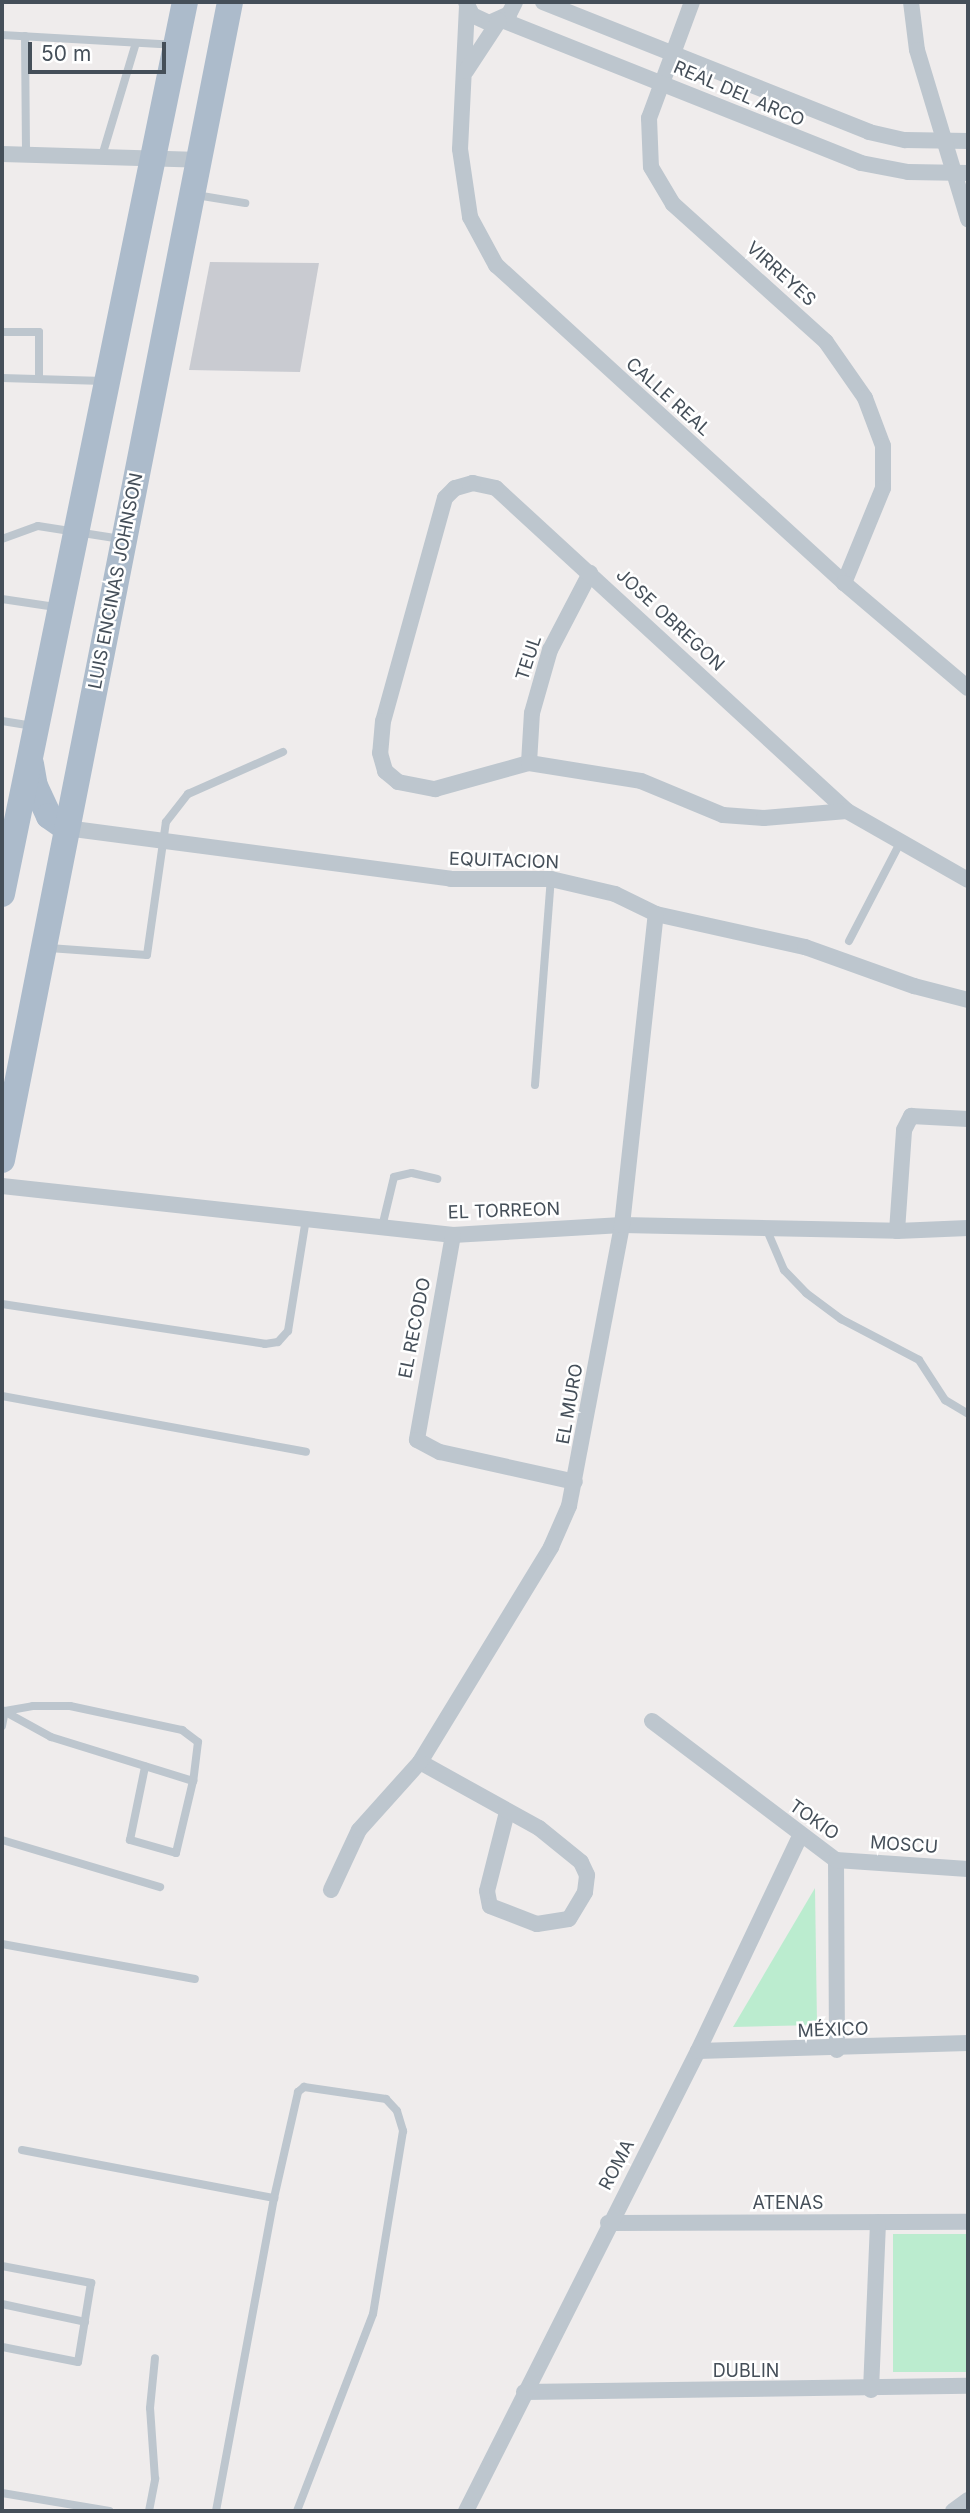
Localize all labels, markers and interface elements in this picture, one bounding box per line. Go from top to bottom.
scale bar [32,28,170,72]
text: 50 m [41,41,91,66]
street label: REAL DEL ARCO [670,57,808,131]
street label: VIRREYES [742,237,820,311]
street label: CALLE REAL [621,353,715,441]
street label: LUIS ENCINAS JOHNSON [84,471,148,691]
street label: JOSE OBREGON [611,564,729,676]
street label: TEUL [512,633,546,683]
street label: EQUITACION [449,848,559,874]
street label: EL TORREON [448,1198,560,1224]
street label: EL RECODO [395,1276,435,1380]
street label: EL MURO [552,1362,588,1446]
street label: TOKIO [785,1795,843,1845]
street label: MOSCU [869,1832,939,1858]
street label: MÉXICO [797,2018,869,2042]
street label: ROMA [595,2136,639,2194]
street label: ATENAS [753,2192,823,2214]
street label: DUBLIN [713,2360,779,2382]

